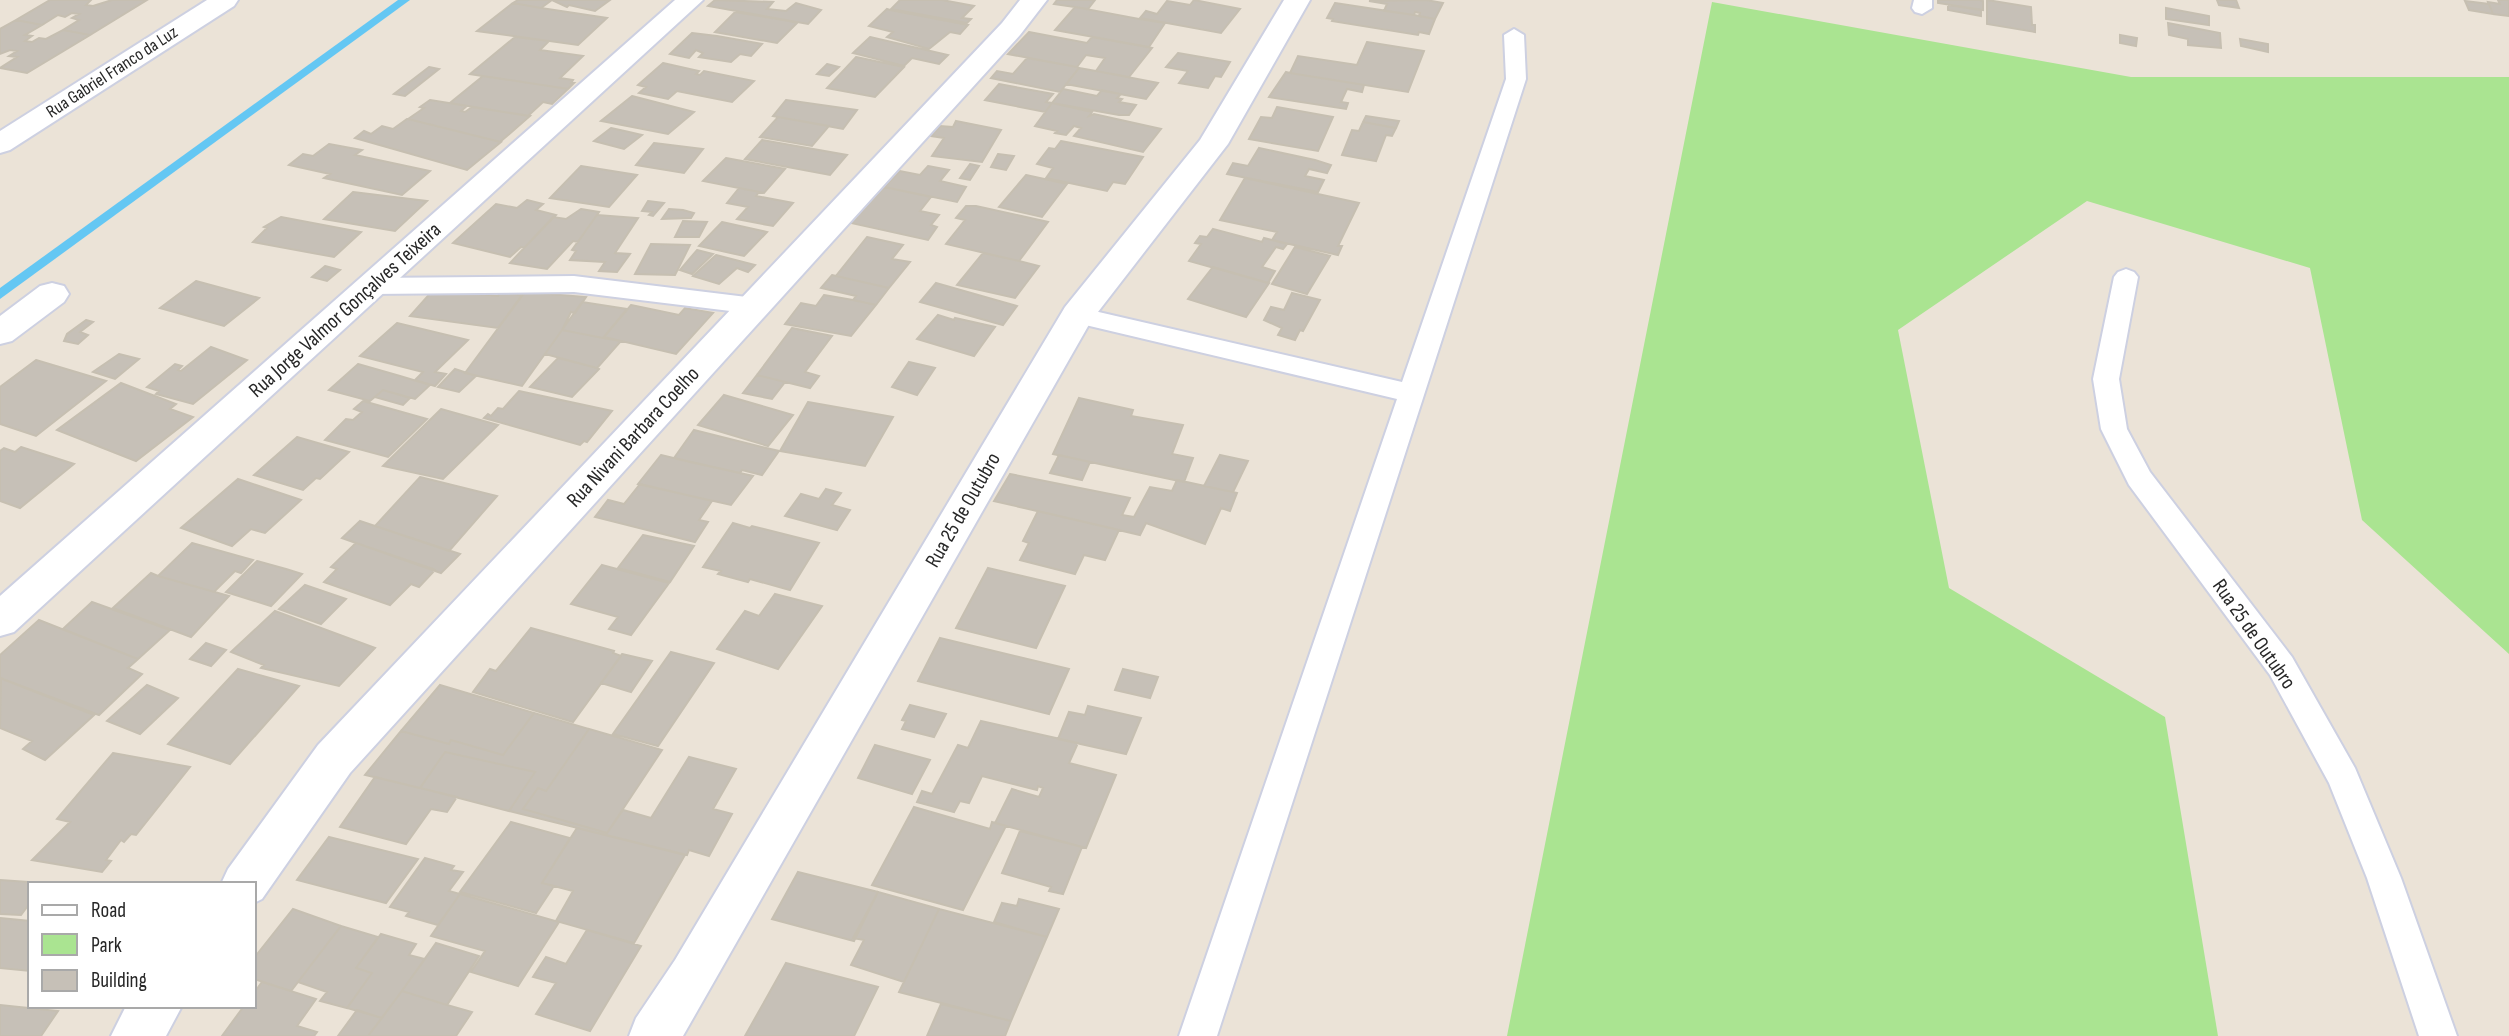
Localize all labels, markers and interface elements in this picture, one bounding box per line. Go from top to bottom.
street label: Rua Gabriel Franco da Luz [42,21,182,122]
street label: Rua Jorge Valmor Gonçalves Teixeira [244,217,446,403]
street label: Rua Nivani Barbara Coelho [562,362,704,512]
street label: Rua 25 de Outubro [920,448,1006,572]
street label: Rua 25 de Outubro [2207,574,2301,694]
legend [28,882,256,1008]
text: Road [91,898,126,923]
text: Park [91,933,122,958]
text: Building [91,968,147,993]

